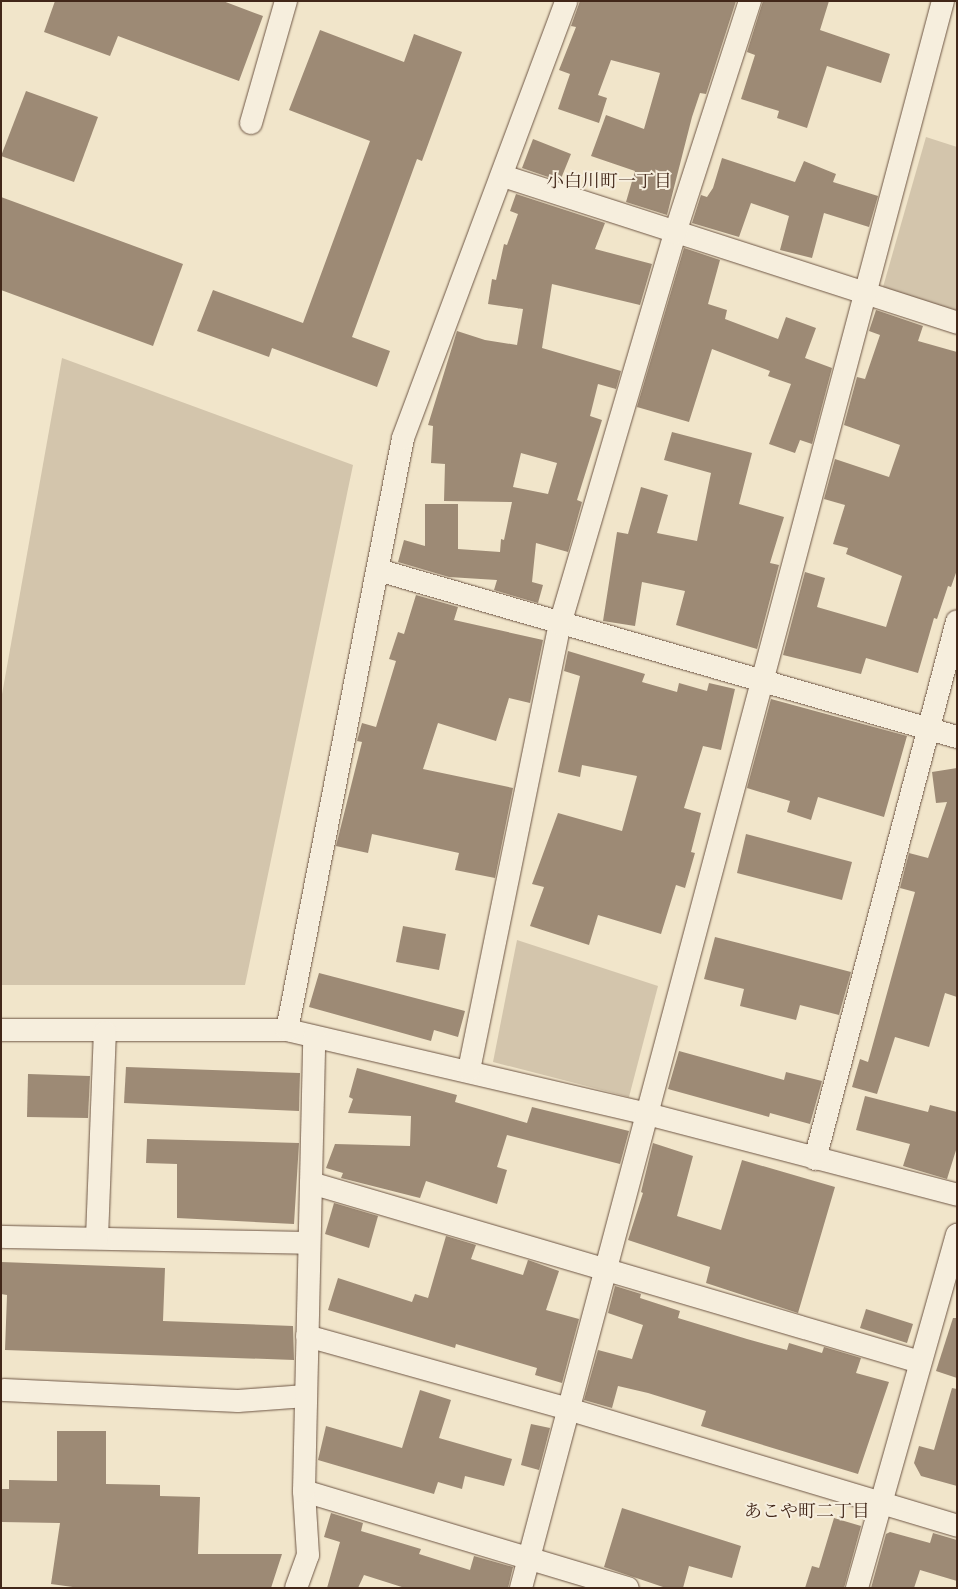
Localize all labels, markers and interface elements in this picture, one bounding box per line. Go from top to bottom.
district label: 小白川町一丁目 [546,170,672,192]
district label: あこや町二丁目 [744,1500,870,1522]

